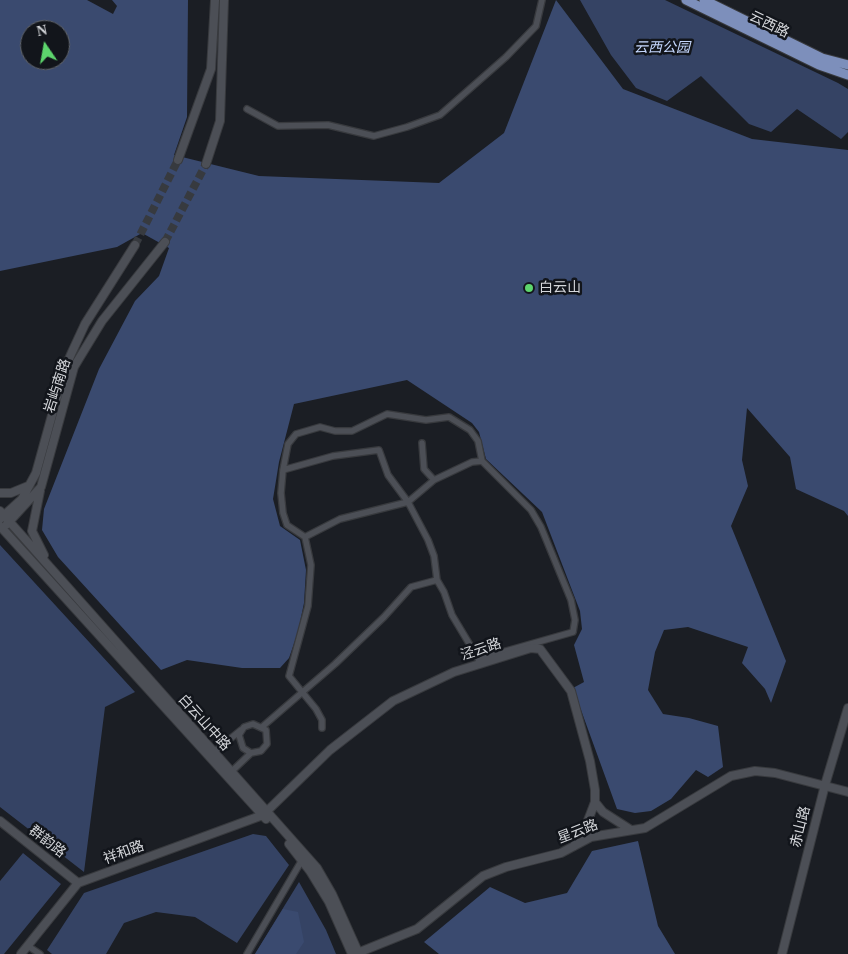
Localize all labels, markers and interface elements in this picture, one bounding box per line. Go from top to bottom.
street label: 云西路 [746,8,792,42]
north arrow [20,20,70,70]
text: N [35,22,48,39]
park label: 云西公园 [634,40,690,56]
place label: 白云山 [539,280,581,296]
marker: 白云山 [523,282,535,294]
street label: 岩屿南路 [41,357,75,415]
street label: 泾云路 [458,636,504,664]
street label: 白云山中路 [174,691,234,755]
street label: 赤山路 [788,805,814,849]
street label: 星云路 [555,817,601,847]
street label: 群韵路 [25,822,69,862]
street label: 祥和路 [101,838,147,868]

